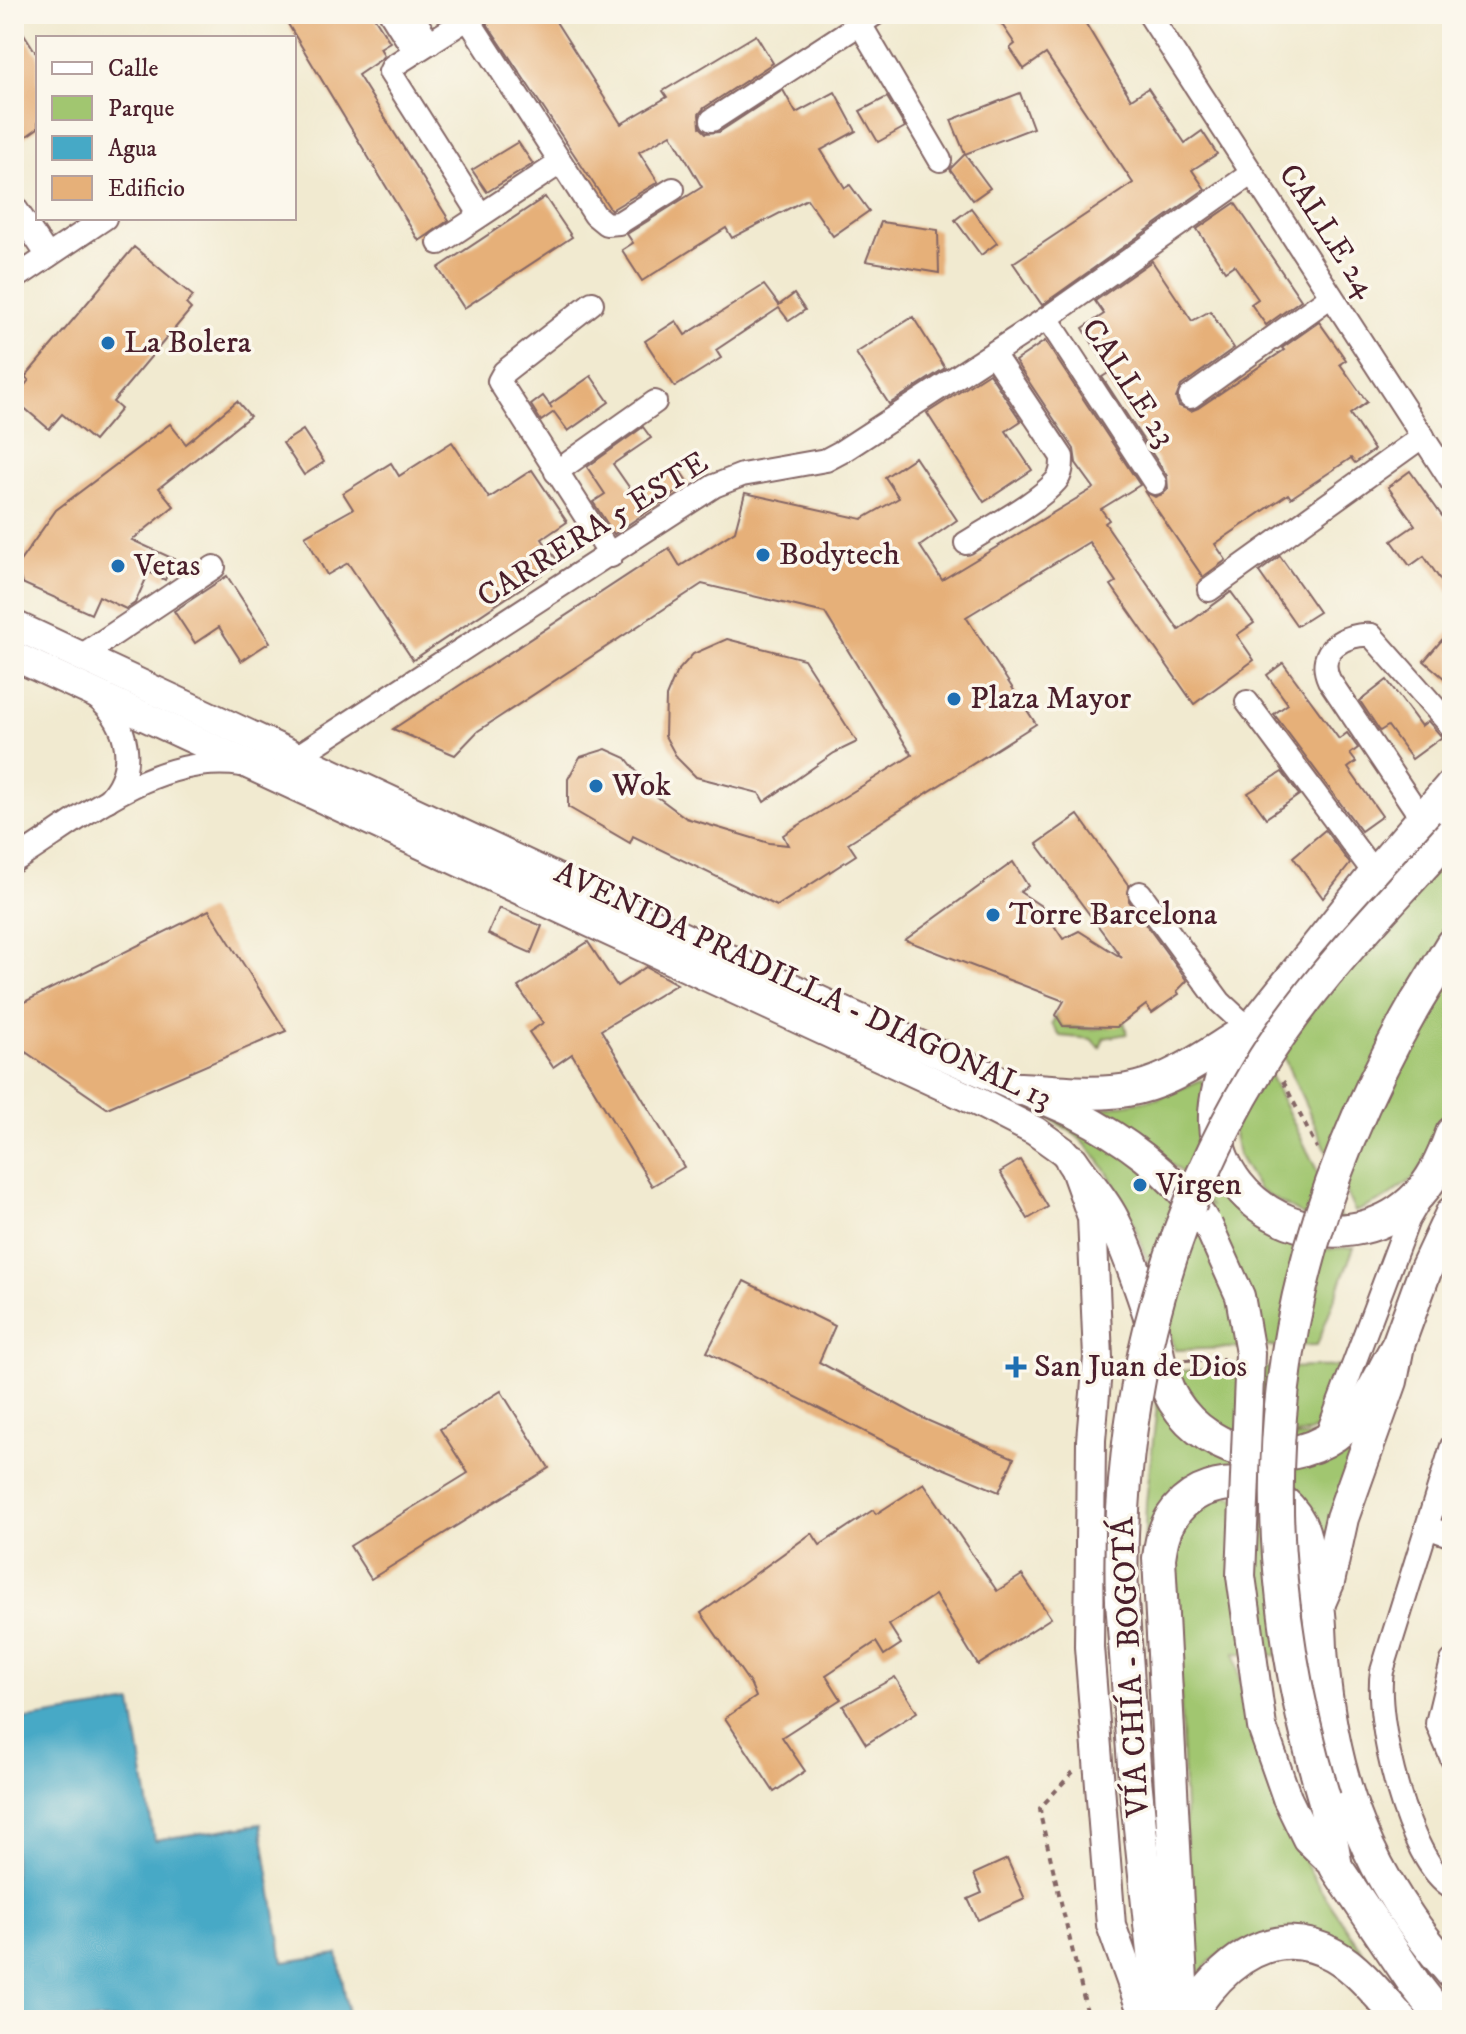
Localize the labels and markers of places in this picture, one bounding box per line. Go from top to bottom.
place label: La Bolera [124,323,252,363]
marker: La Bolera [99,334,117,352]
place label: Bodytech [779,535,900,575]
place label: Vetas [133,546,200,586]
marker: Bodytech [754,546,772,564]
marker: Vetas [109,557,127,575]
place label: Plaza Mayor [970,679,1131,719]
marker: Plaza Mayor [945,690,963,708]
place label: Wok [611,766,671,806]
marker: Wok [587,777,605,795]
place label: Torre Barcelona [1009,895,1218,935]
marker: Torre Barcelona [984,906,1002,924]
place label: Virgen [1155,1165,1242,1205]
marker: Virgen [1131,1176,1149,1194]
place label: San Juan de Dios [1034,1347,1247,1387]
marker: San Juan de Dios [1005,1356,1027,1378]

